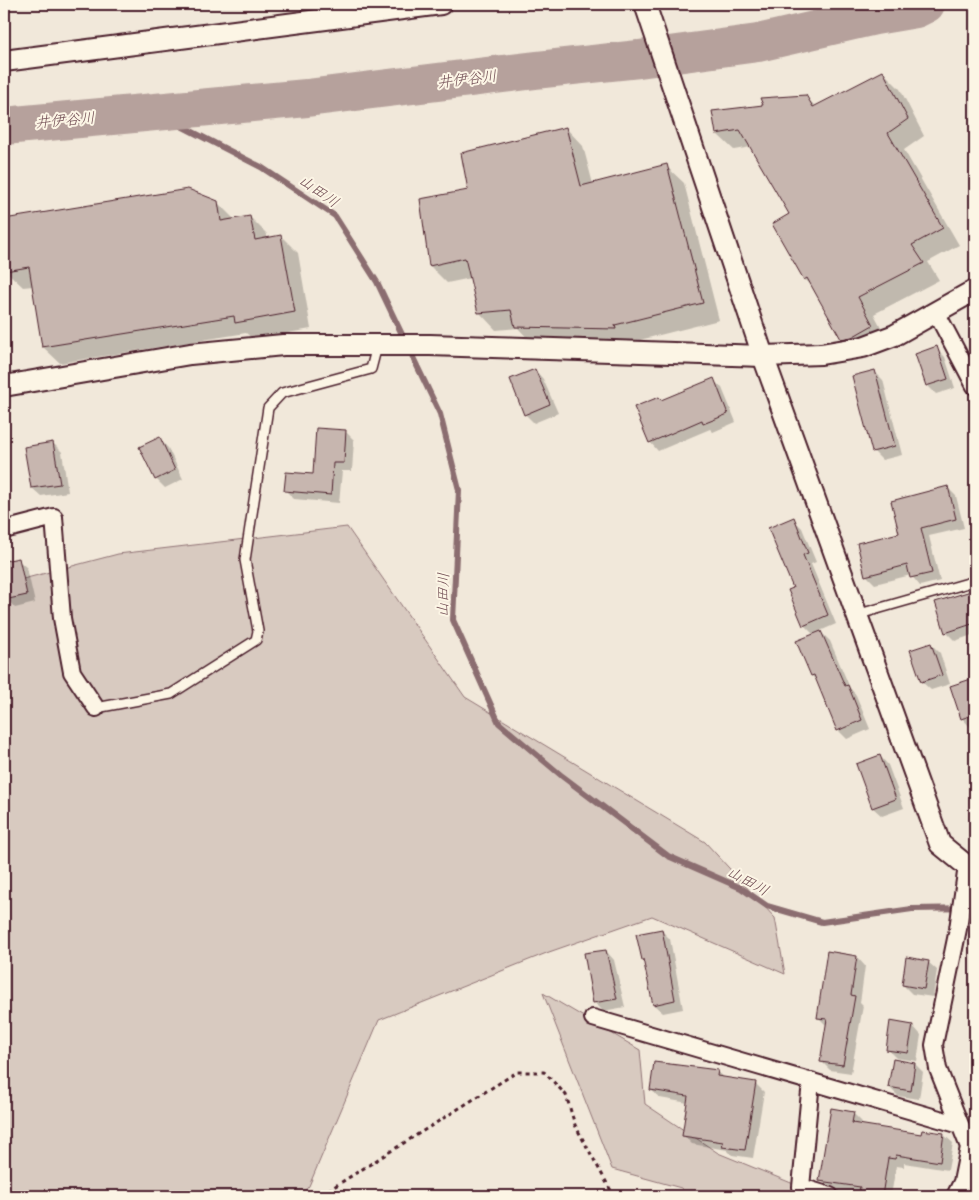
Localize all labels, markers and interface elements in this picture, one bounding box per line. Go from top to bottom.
water label: 井伊谷川 [436,65,498,93]
water label: 井伊谷川 [34,107,96,133]
water label: 山田川 [295,170,343,212]
water label: 山田川 [433,572,453,618]
water label: 山田川 [723,861,773,901]

